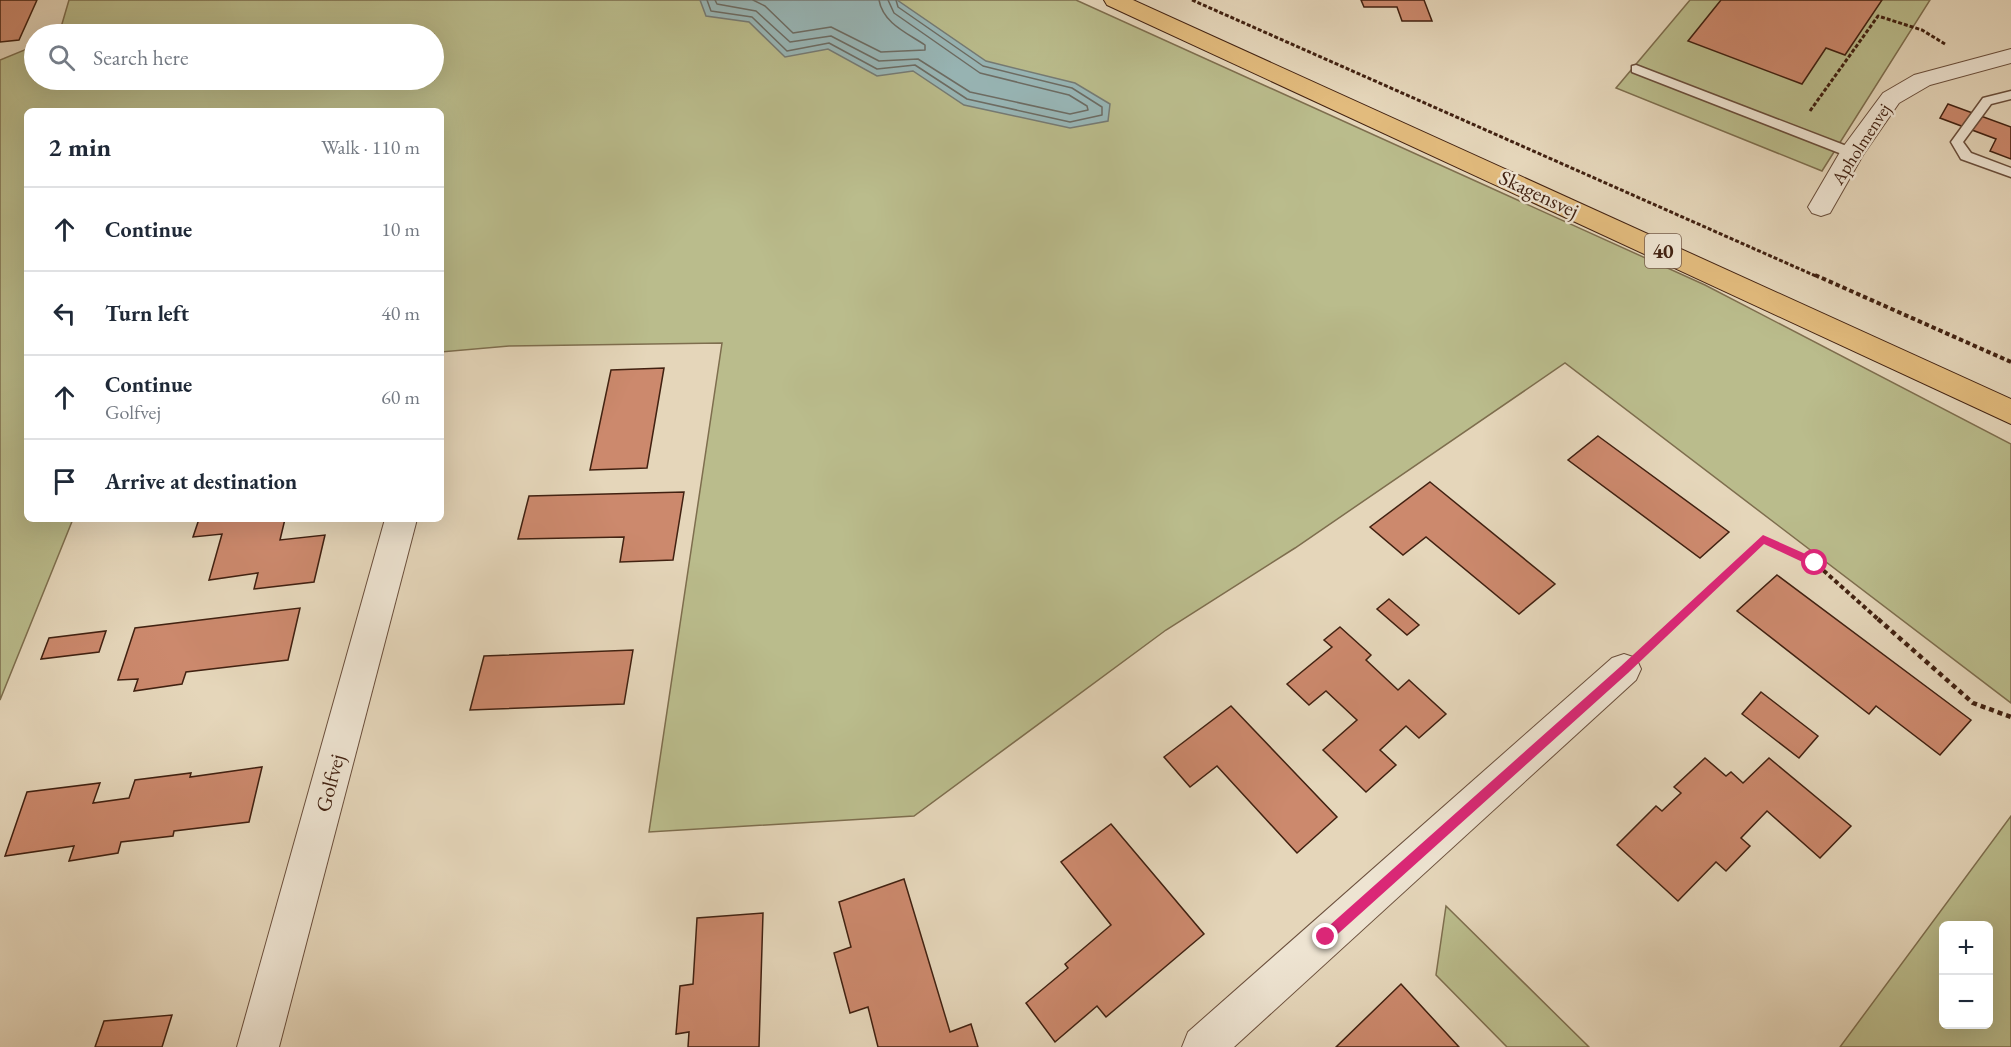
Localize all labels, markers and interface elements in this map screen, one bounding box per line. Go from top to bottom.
search box [24,24,444,90]
icon: search [45,41,78,74]
text: Search here [93,43,188,72]
street label: Apholmenvej [1825,99,1895,190]
text: 2 min [48,130,111,164]
text: Walk · 110 m [321,134,420,160]
street label: Skagensvej [1495,163,1583,224]
icon: ahead [48,213,81,246]
text: Continue [105,215,192,244]
text: 10 m [381,216,420,242]
road number: 40 [1645,234,1681,268]
icon: left [48,297,81,330]
text: Turn left [105,299,189,328]
text: 40 m [381,300,420,326]
text: Continue [105,370,192,399]
icon: ahead [48,381,81,414]
text: 60 m [381,384,420,410]
text: Golfvej [105,399,161,425]
icon: arrive [48,465,81,498]
text: Arrive at destination [105,467,297,496]
route start [1801,549,1827,575]
street label: Golfvej [309,751,350,815]
map controls [1939,921,1993,1029]
button: + [1939,921,1993,975]
route end [1312,923,1338,949]
button: − [1939,975,1993,1029]

